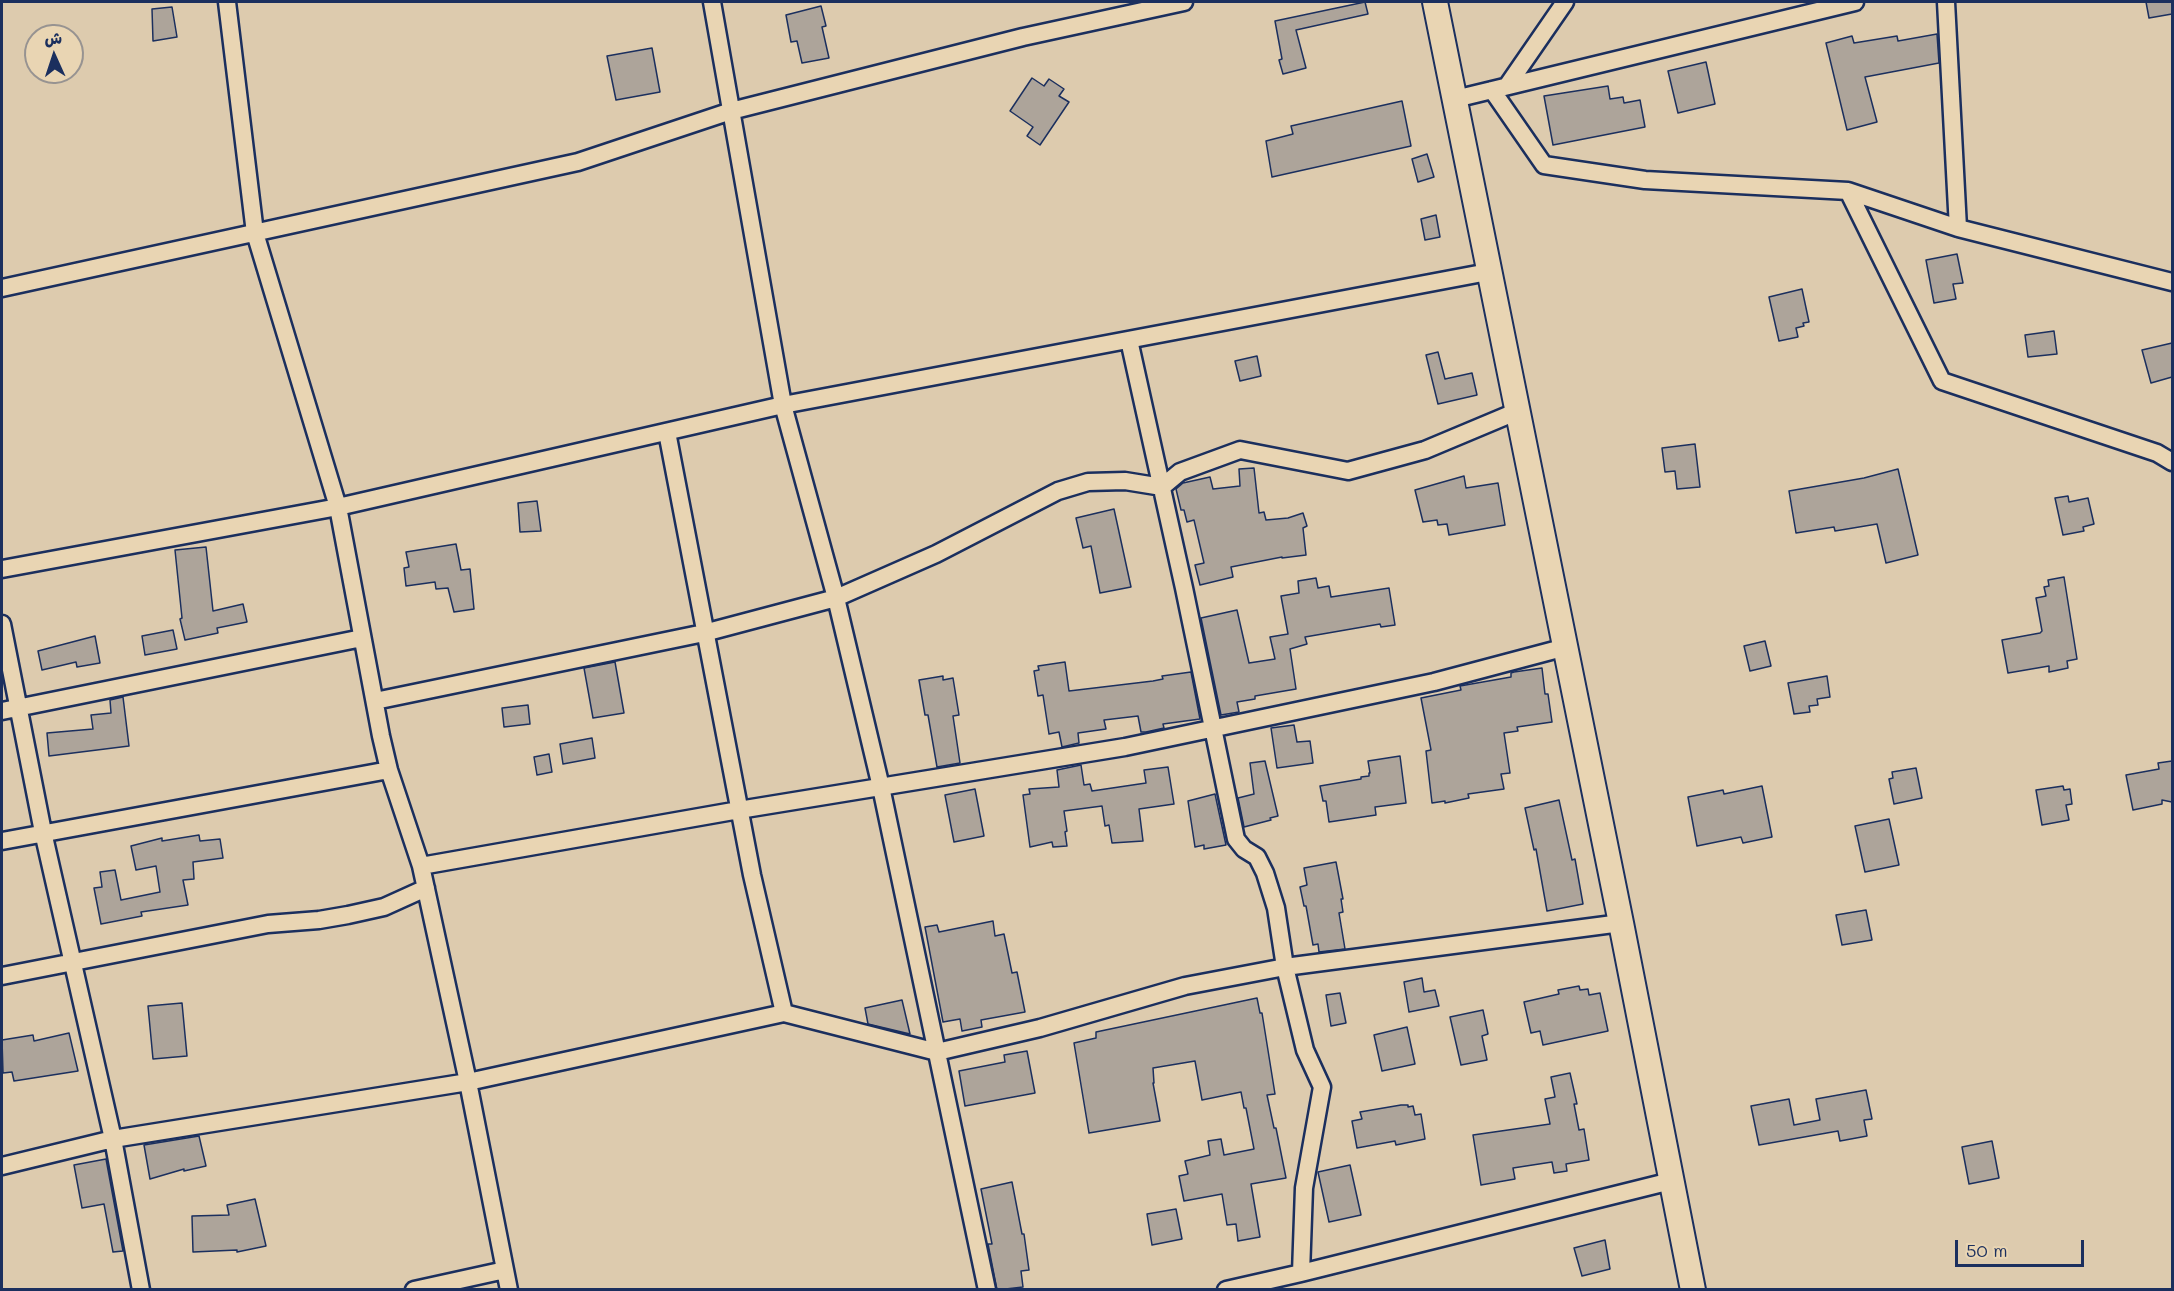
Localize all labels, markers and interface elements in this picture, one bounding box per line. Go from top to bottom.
north arrow [24,24,84,84]
text: ش [44,27,62,48]
scale bar [1958,1228,2087,1266]
text: 50 m [1966,1238,2008,1262]

